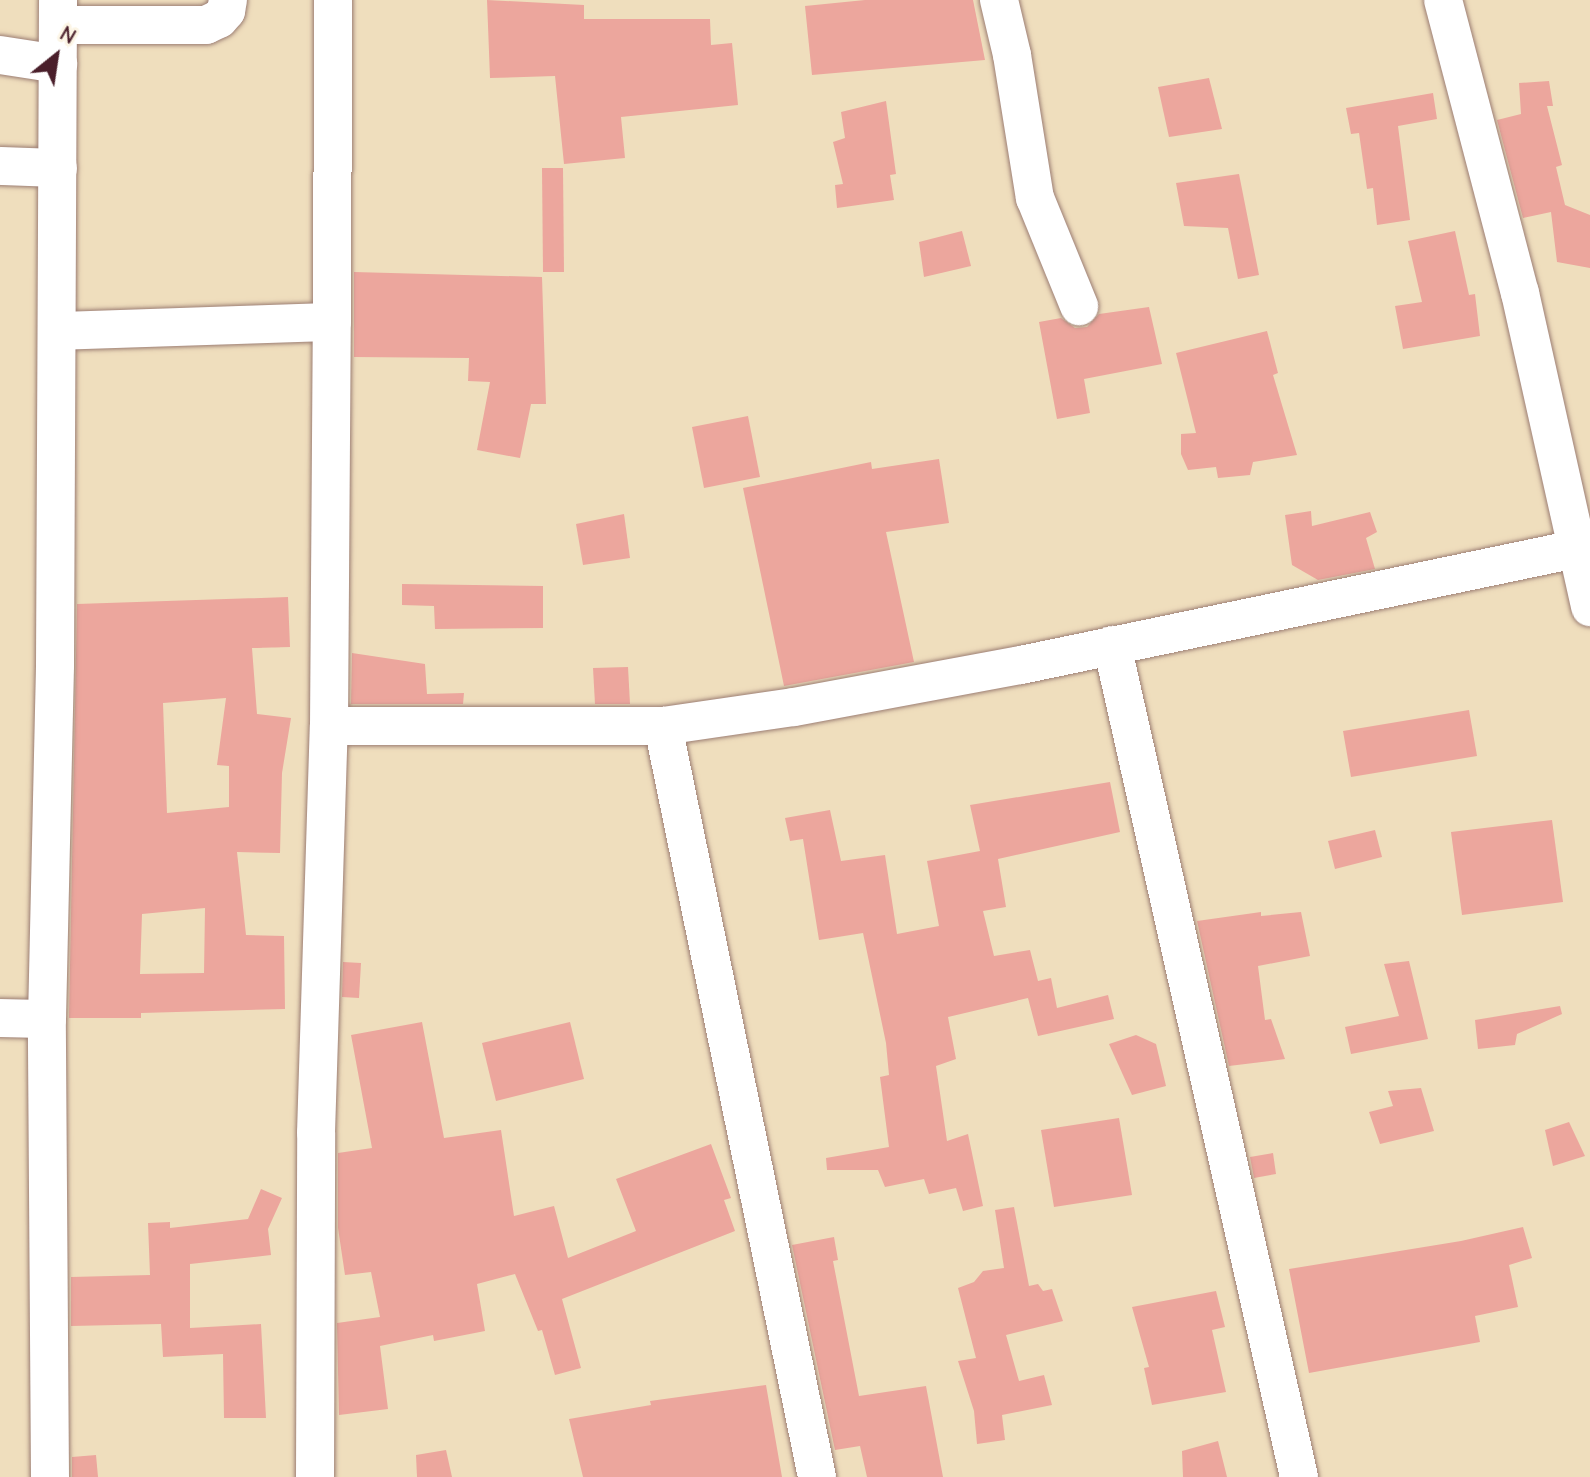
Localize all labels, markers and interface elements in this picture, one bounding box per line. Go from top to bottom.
north arrow [16,16,96,96]
text: N [55,20,81,50]

